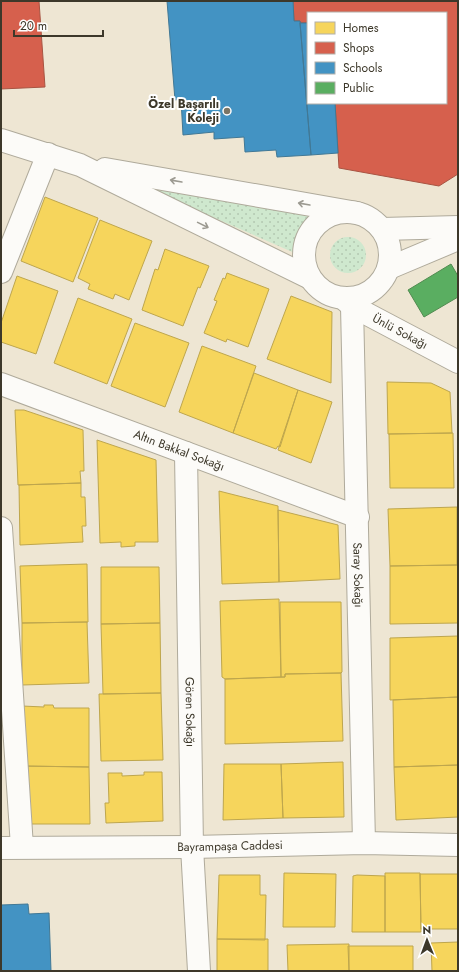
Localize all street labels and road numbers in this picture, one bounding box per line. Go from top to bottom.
street label: Ünlü Sokağı [369,309,431,354]
street label: Altın Bakkal Sokağı [131,425,227,476]
street label: Saray Sokağı [348,542,368,608]
street label: Gören Sokağı [180,677,199,747]
street label: Bayrampaşa Caddesi [177,836,283,856]

